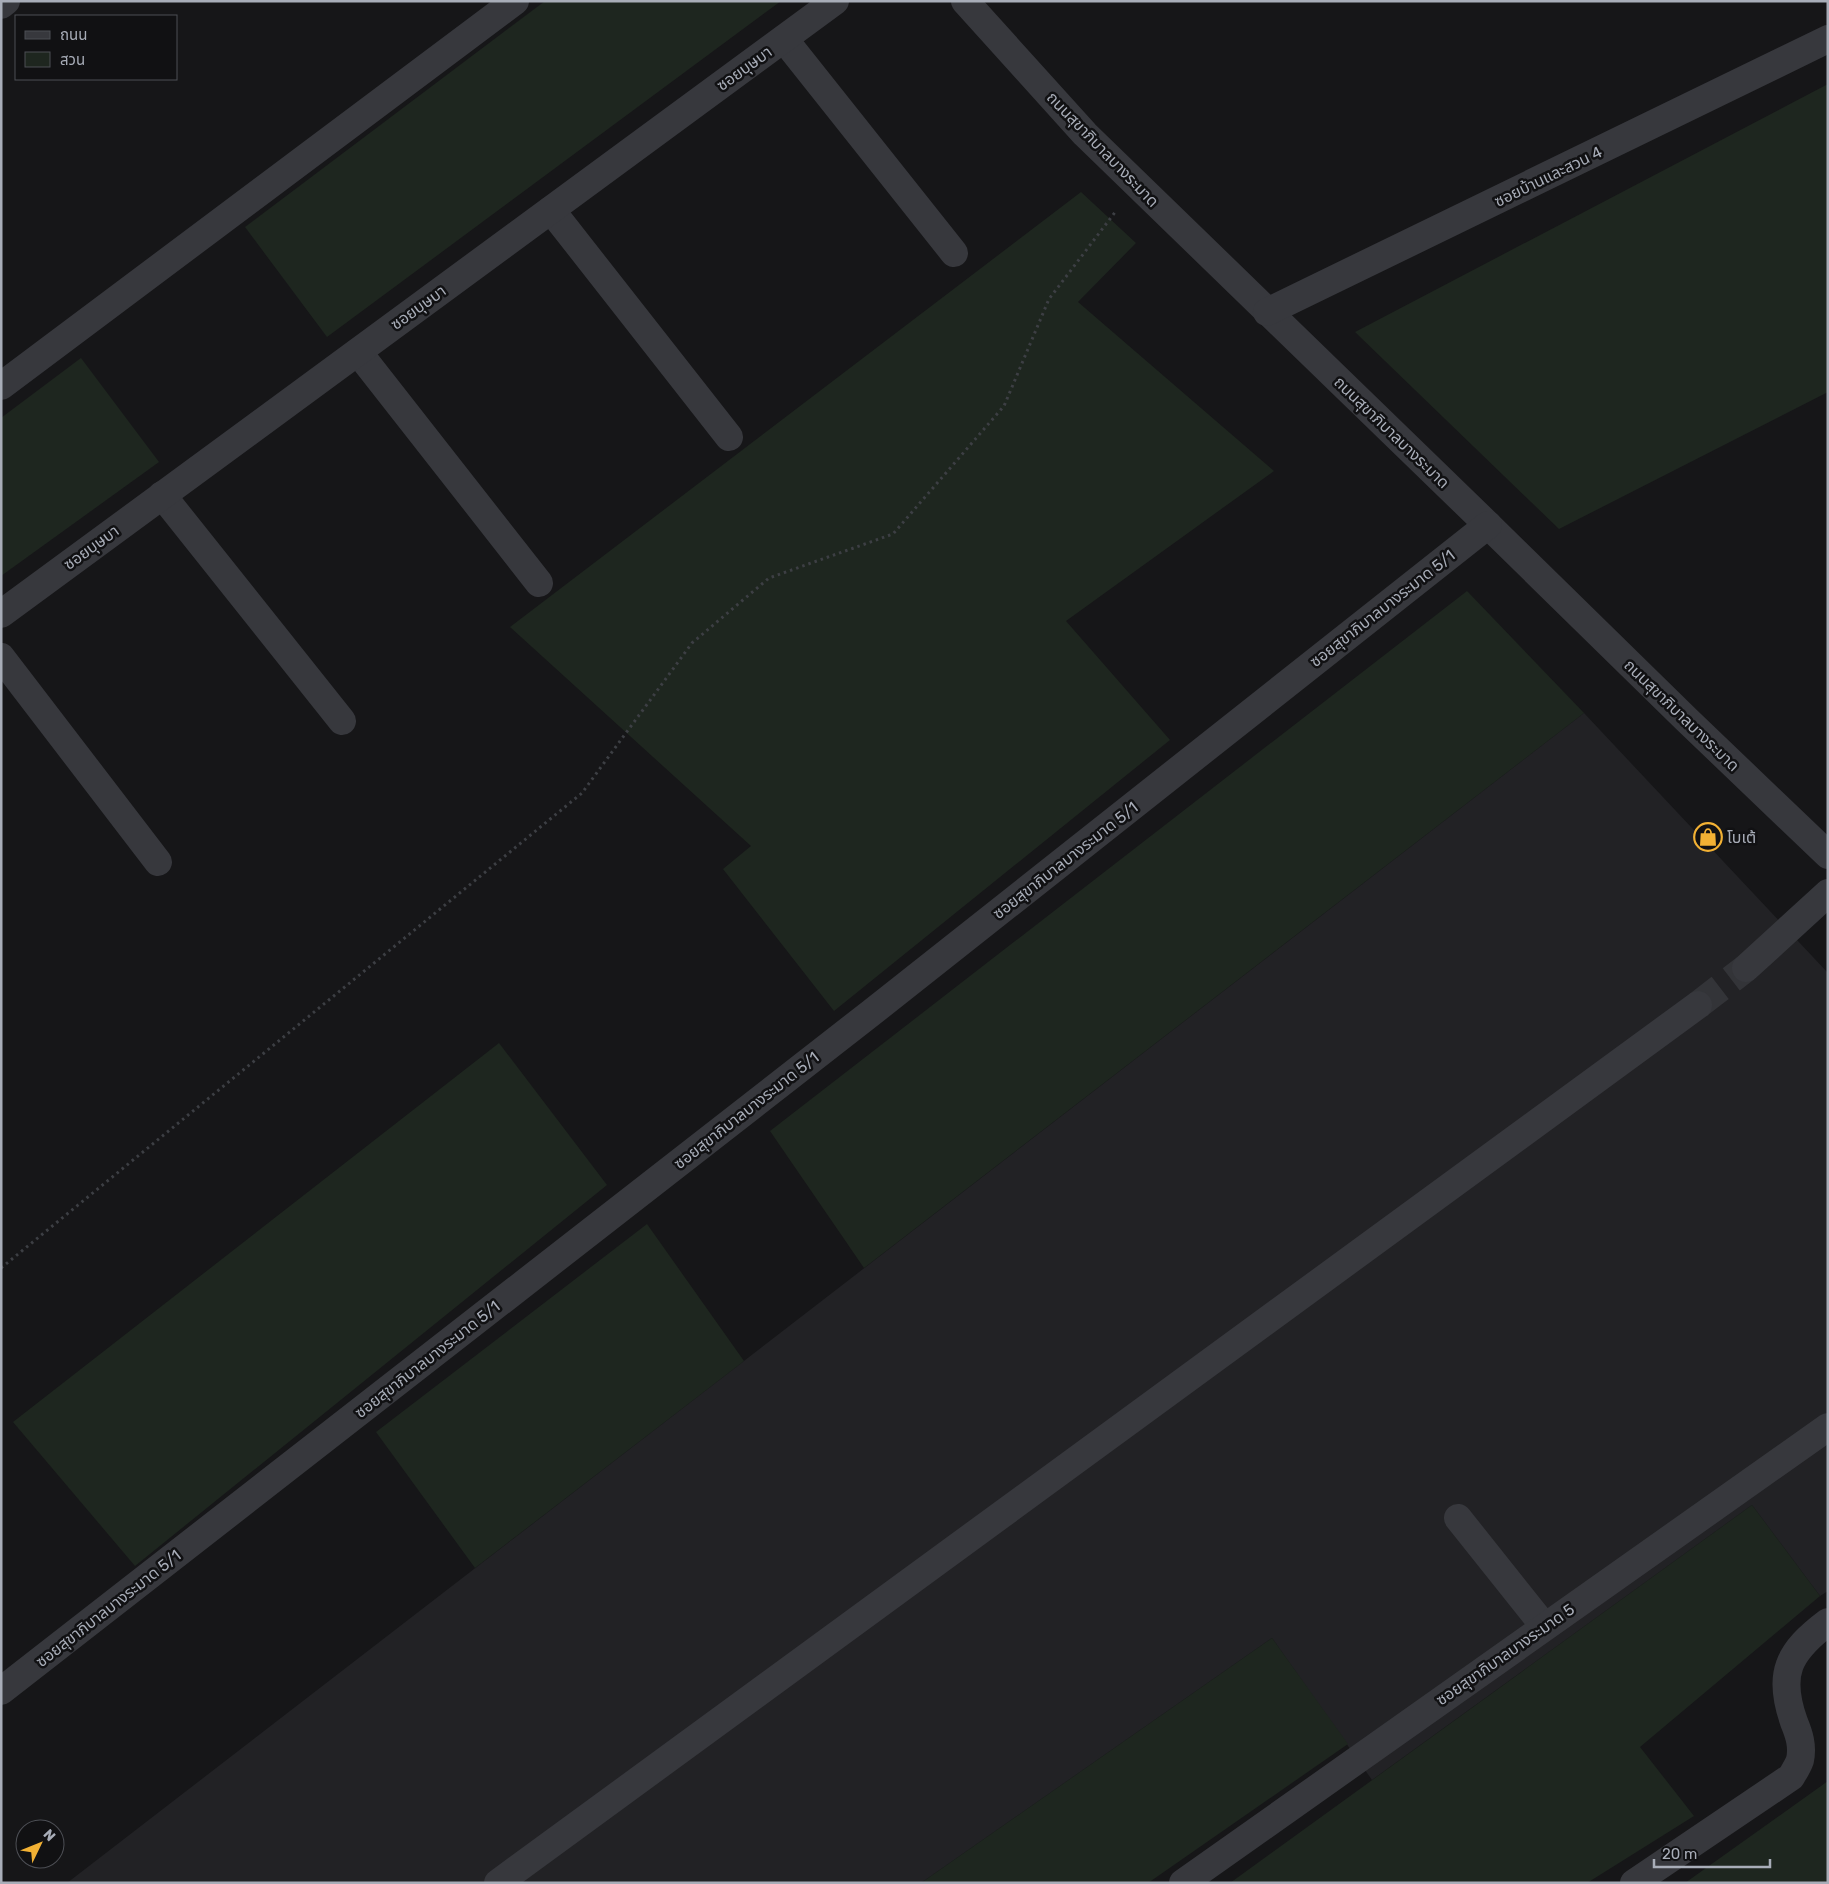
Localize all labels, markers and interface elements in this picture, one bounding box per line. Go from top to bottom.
legend [15,15,178,80]
text: ถนน [60,26,87,44]
street label: ซอยบุษบา [713,42,776,95]
text: สวน [60,51,85,69]
street label: ถนนสุขาภิบาลบางระมาด [1043,88,1163,211]
street label: ซอยบ้านและสวน 4 [1491,142,1605,211]
street label: ซอยบุษบา [387,281,450,334]
street label: ถนนสุขาภิบาลบางระมาด [1330,372,1453,492]
street label: ซอยบุษบา [60,521,123,574]
street label: ซอยสุขาภิบาลบางระมาด 5/1 [1306,546,1459,671]
street label: ถนนสุขาภิบาลบางระมาด [1620,655,1743,775]
street label: ซอยสุขาภิบาลบางระมาด 5/1 [989,798,1142,923]
shop icon: โบเต้ [1693,822,1723,852]
place label: โบเต้ [1727,828,1756,847]
street label: ซอยสุขาภิบาลบางระมาด 5/1 [670,1048,823,1173]
street label: ซอยสุขาภิบาลบางระมาด 5/1 [351,1297,504,1422]
street label: ซอยสุขาภิบาลบางระมาด 5/1 [32,1546,185,1671]
street label: ซอยสุขาภิบาลบางระมาด 5 [1432,1599,1578,1709]
north arrow [15,1819,65,1869]
text: N [39,1826,59,1845]
scale bar [1654,1836,1770,1868]
text: 20 m [1662,1845,1697,1863]

